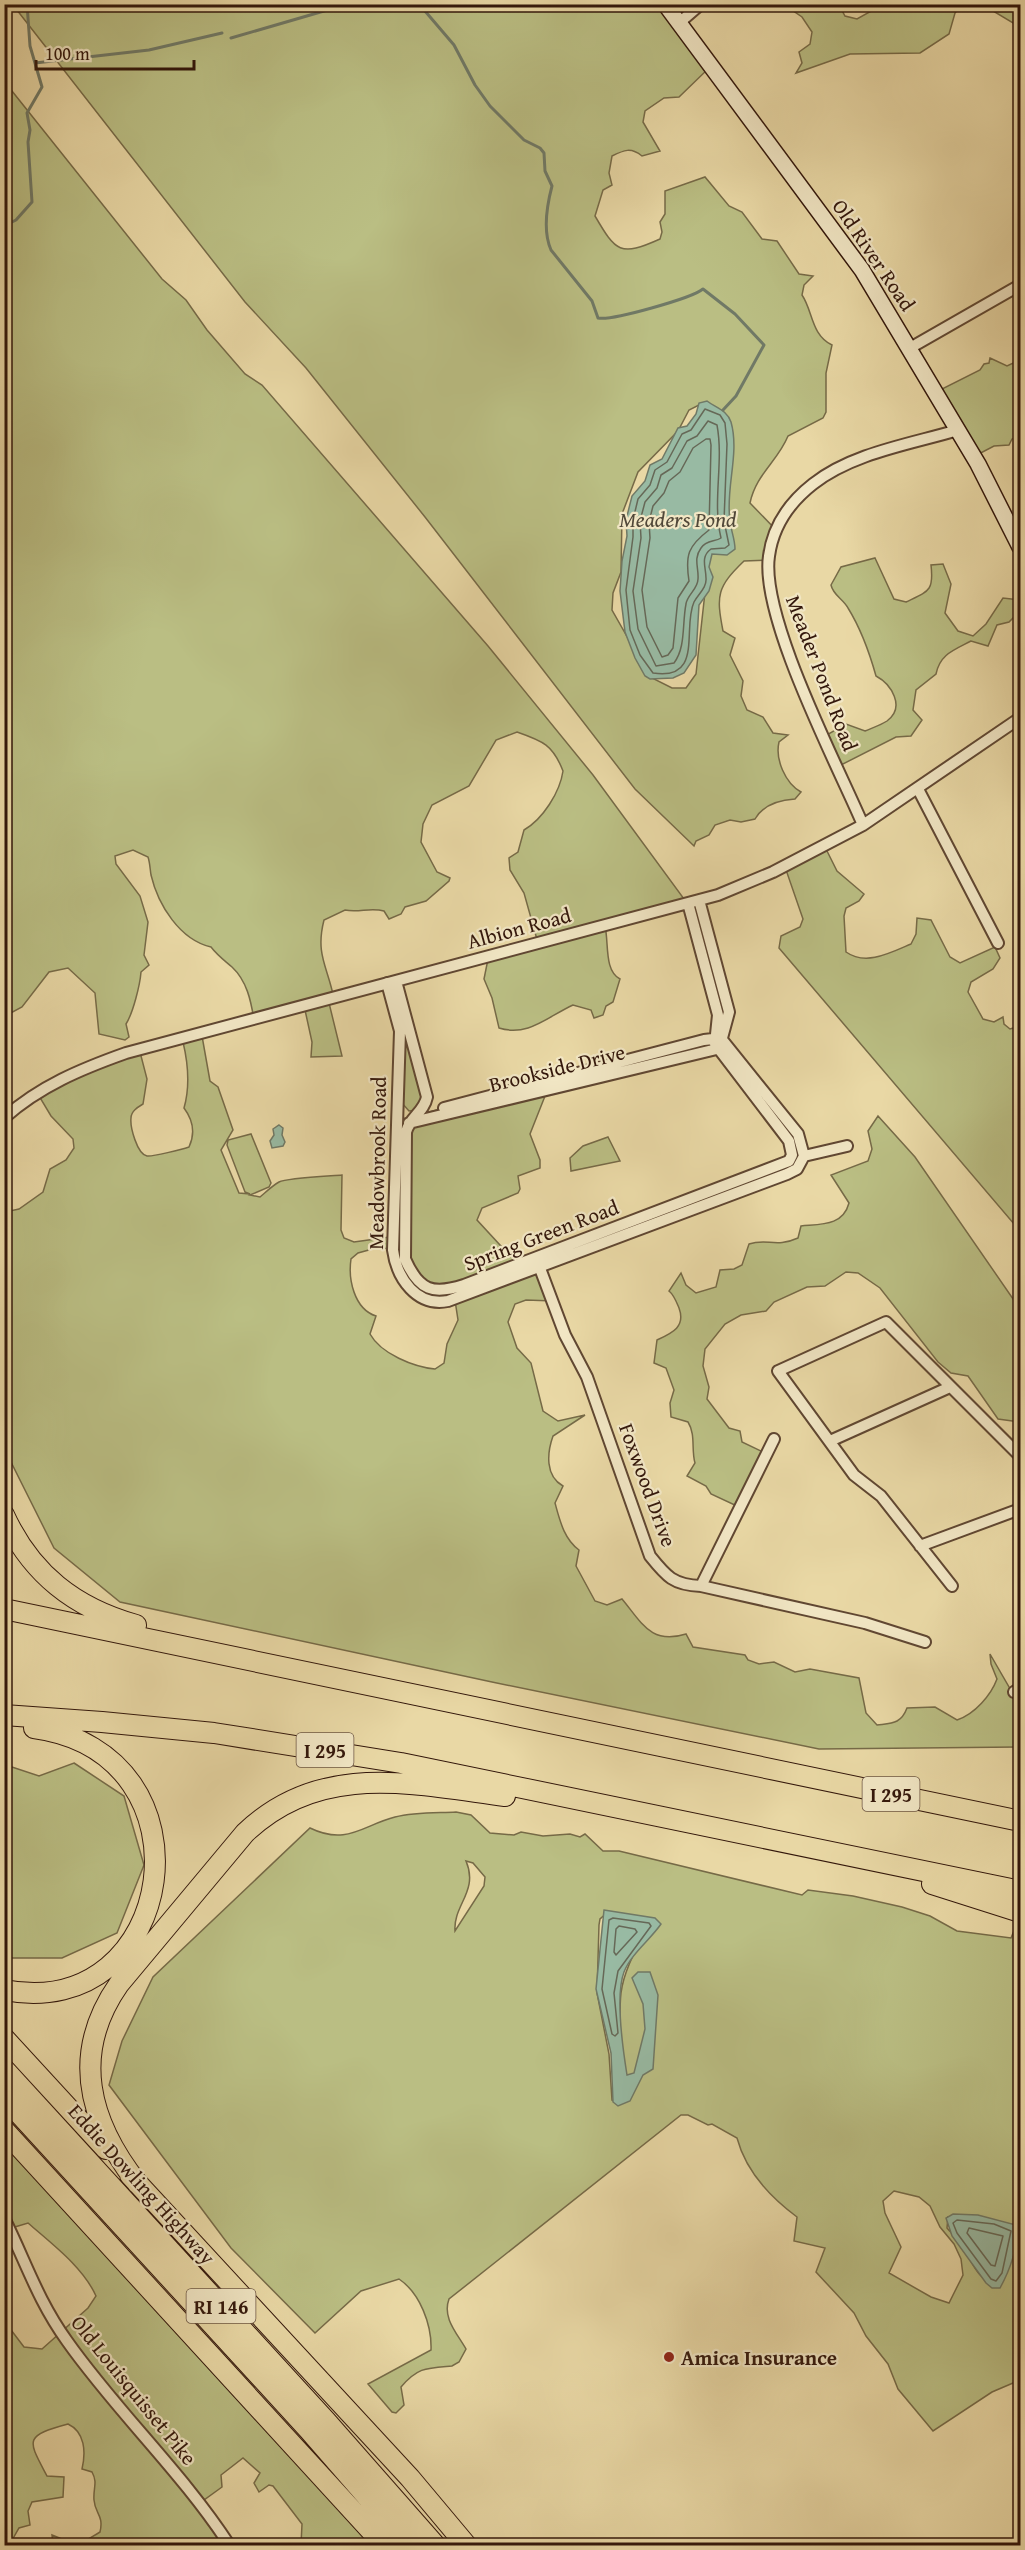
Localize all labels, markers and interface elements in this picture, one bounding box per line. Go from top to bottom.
scale bar [36,33,194,71]
text: 100 m [45,40,90,67]
street label: Old River Road [825,193,923,318]
water label: Meaders Pond [619,503,737,535]
street label: Meader Pond Road [778,590,866,756]
street label: Albion Road [464,899,575,957]
street label: Brookside Drive [486,1036,629,1100]
street label: Meadowbrook Road [360,1075,394,1250]
street label: Spring Green Road [459,1191,624,1279]
street label: Foxwood Drive [611,1419,685,1551]
road number: I 295 [296,1733,354,1767]
road number: I 295 [862,1777,920,1811]
street label: Eddie Dowling Highway [61,2097,223,2272]
road number: RI 146 [186,2289,256,2323]
street label: Old Louisquisset Pike [64,2308,204,2472]
place label: Amica Insurance [681,2342,837,2373]
marker: Amica Insurance [662,2350,676,2364]

